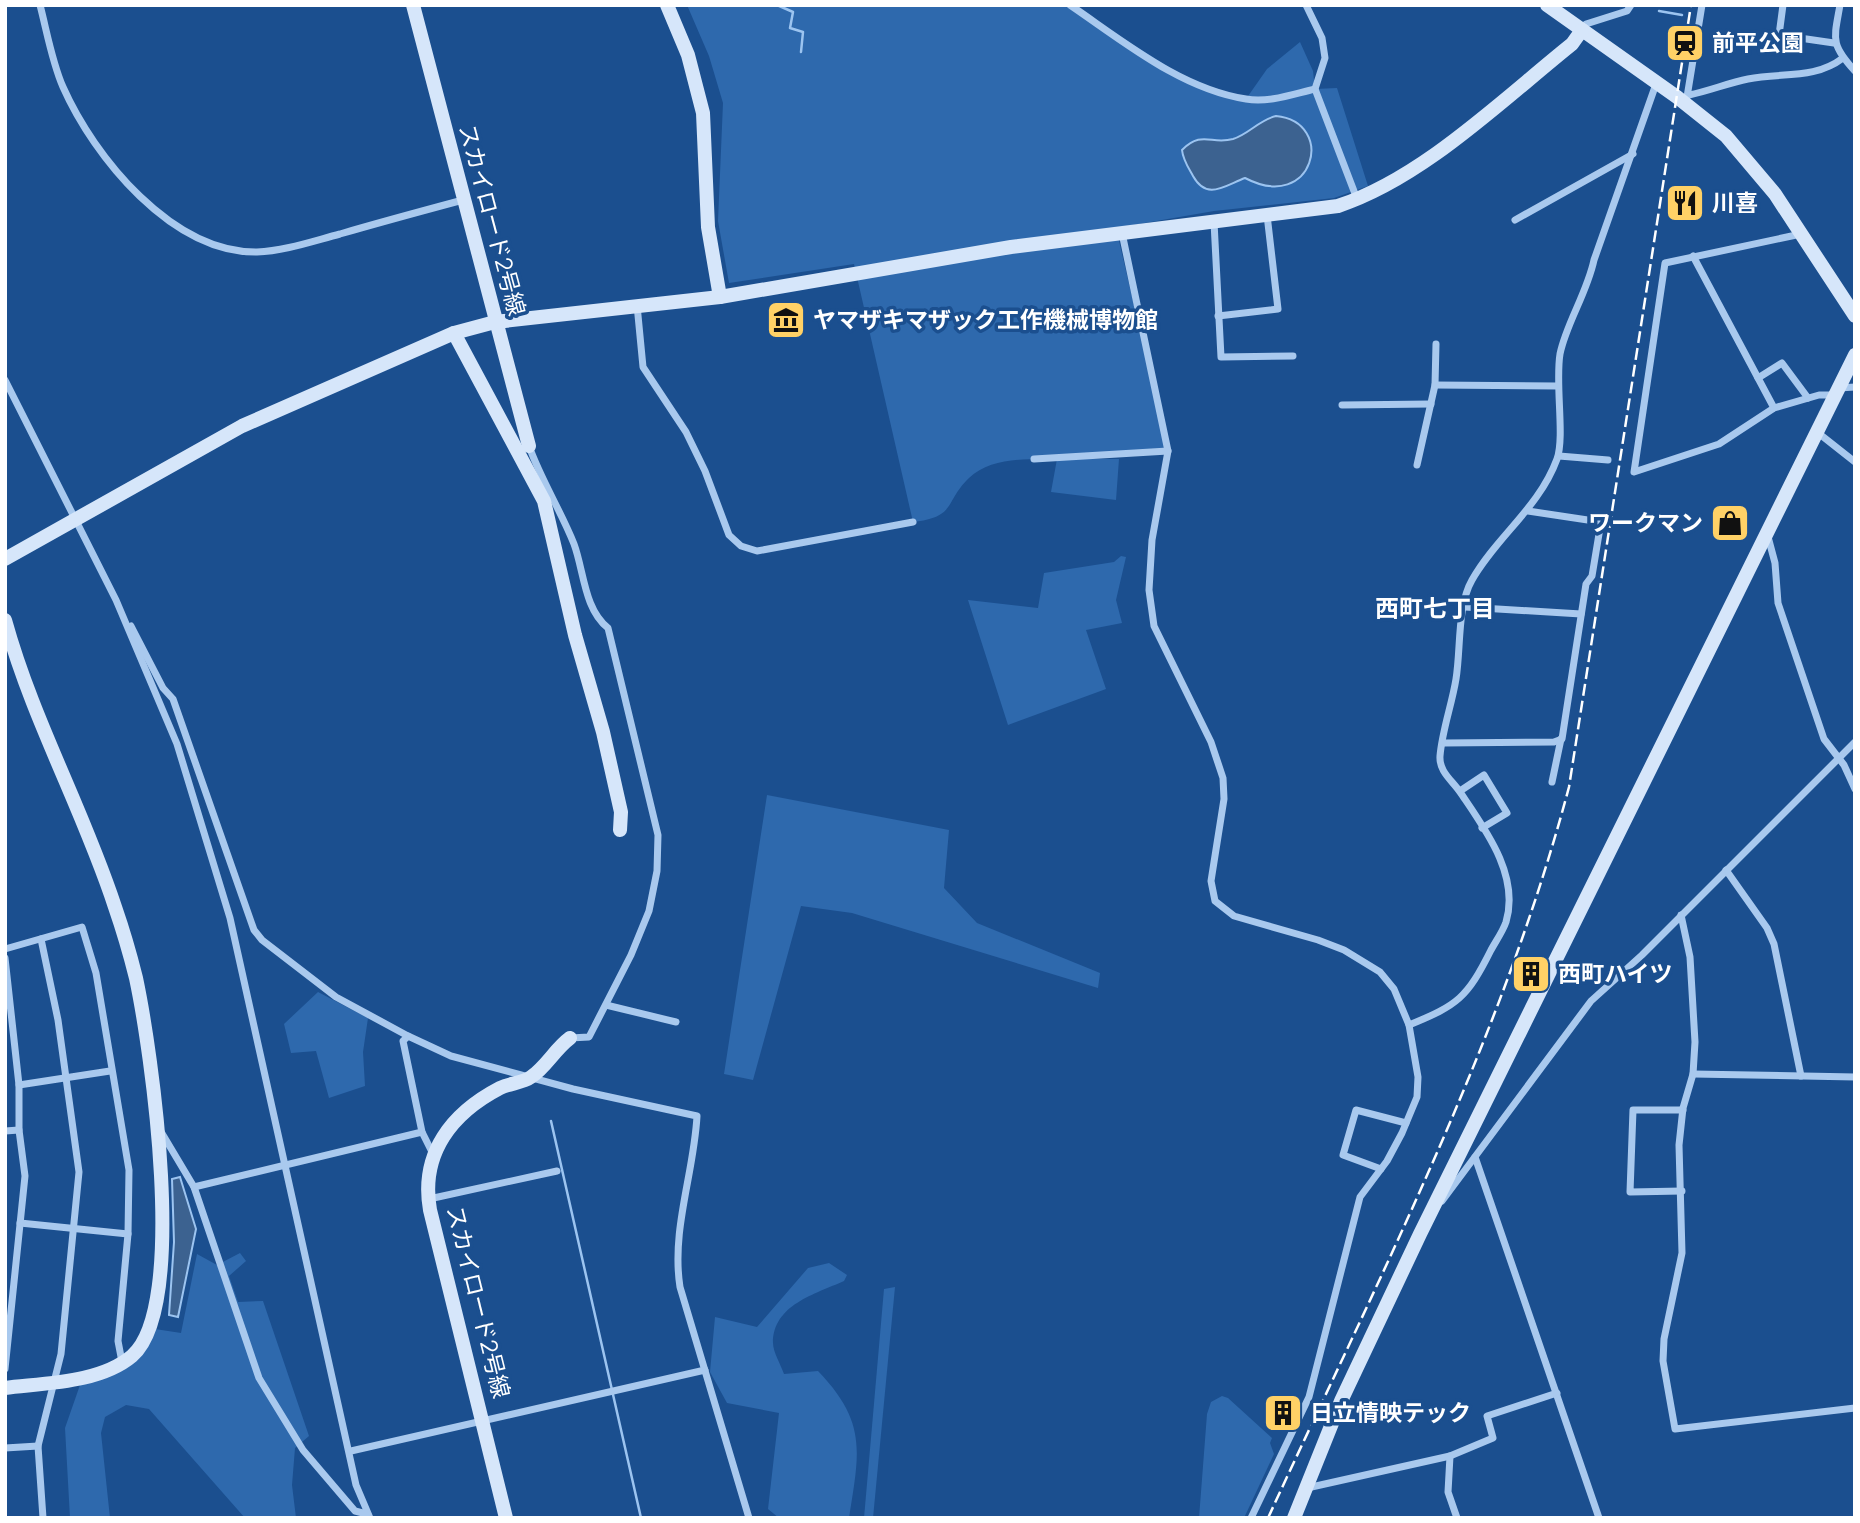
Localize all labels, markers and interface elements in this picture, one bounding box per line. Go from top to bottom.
station icon: 前平公園 [1664,22,1706,64]
place label: 前平公園 [1712,26,1804,58]
street label: スカイロード2号線 [452,120,534,319]
restaurant icon: 川喜 [1664,182,1706,224]
place label: 川喜 [1712,186,1758,218]
museum icon: ヤマザキマザック工作機械博物館 [765,299,807,341]
place label: ヤマザキマザック工作機械博物館 [813,303,1158,335]
shop icon: ワークマン [1709,502,1751,544]
place label: ワークマン [1588,506,1703,538]
district label: 西町七丁目 [1375,591,1495,624]
building icon: 西町ハイツ [1510,953,1552,995]
place label: 西町ハイツ [1558,957,1673,989]
street label: スカイロード2号線 [440,1202,518,1401]
building icon: 日立情映テック [1262,1392,1304,1434]
place label: 日立情映テック [1310,1396,1471,1428]

